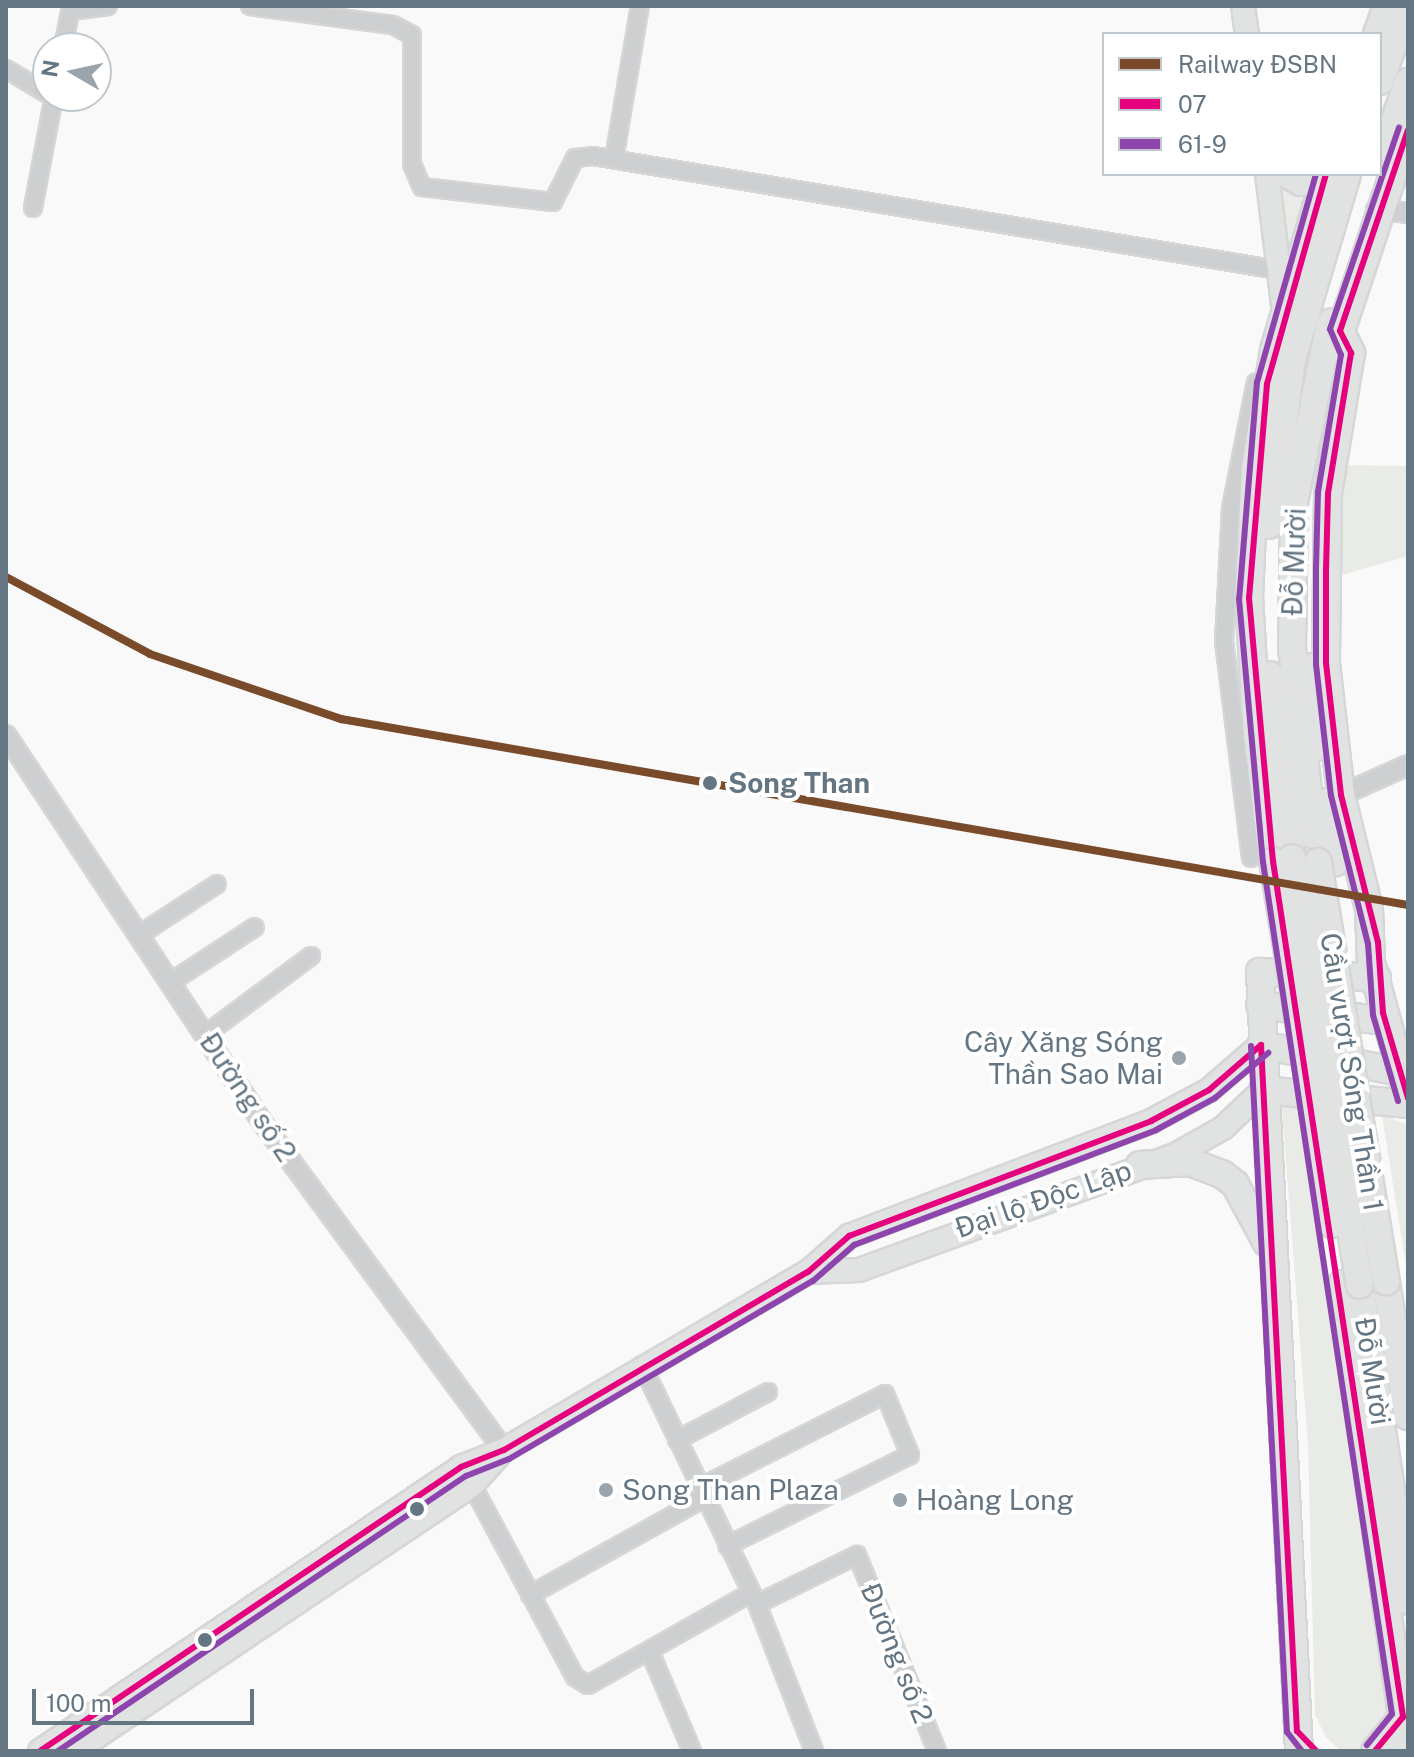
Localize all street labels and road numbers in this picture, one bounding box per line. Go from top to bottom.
street label: Đỗ Mười [1275,507,1313,617]
street label: Cầu vượt Sóng Thần 1 [1313,930,1391,1214]
street label: Đường số 2 [193,1026,303,1168]
street label: Đại lộ Độc Lập [950,1153,1136,1245]
street label: Đỗ Mười [1348,1315,1398,1427]
street label: Đường số 2 [854,1578,940,1728]

